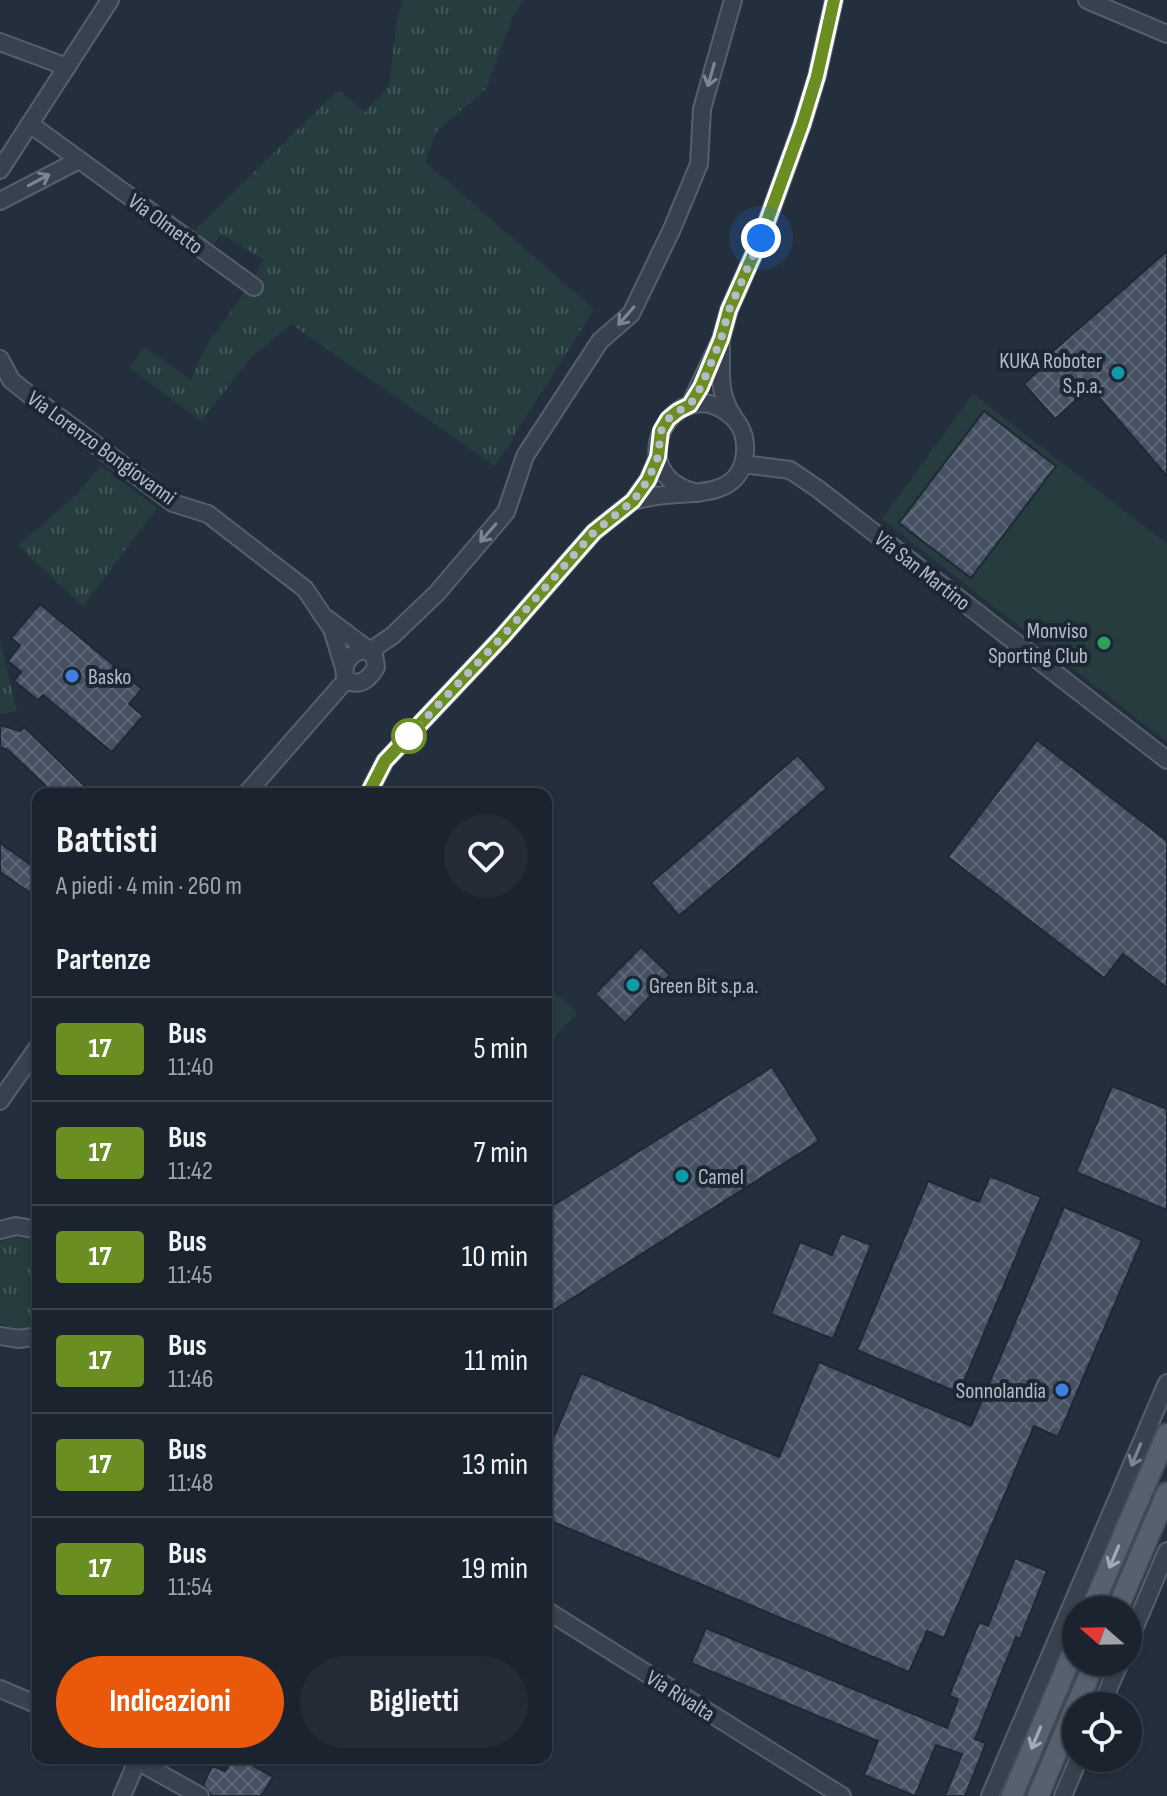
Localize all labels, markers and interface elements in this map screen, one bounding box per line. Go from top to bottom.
one-way arrow [703,62,718,88]
one-way arrow [27,172,51,188]
street label: Via Olmetto [122,188,208,260]
your location [741,218,781,258]
one-way arrow [617,305,636,326]
place label: KUKA Roboter S.p.a. [999,348,1102,400]
marker: KUKA Roboter S.p.a. [1109,364,1127,382]
street label: Via Lorenzo Bongiovanni [22,385,181,511]
one-way arrow [480,522,498,542]
street label: Via San Martino [869,525,975,617]
place label: Monviso Sporting Club [988,618,1088,670]
marker: Monviso Sporting Club [1095,634,1113,652]
place label: Basko [88,664,131,691]
marker: Basko [63,667,81,685]
unlabelled marker [392,719,426,753]
button: heart [444,814,528,898]
text: Battisti [56,818,157,863]
text: A piedi · 4 min · 260 m [56,871,242,902]
text: Partenze [56,942,151,978]
place label: Green Bit s.p.a. [649,973,758,1000]
marker: Green Bit s.p.a. [624,976,642,994]
text: Bus [168,1016,207,1052]
text: 5 min [474,1031,528,1067]
text: 17 [89,1032,112,1065]
text: 11:40 [168,1052,214,1083]
text: Bus [168,1120,207,1156]
text: 7 min [474,1135,528,1171]
text: 17 [89,1136,112,1169]
text: 11:42 [168,1156,213,1187]
place label: Camel [698,1164,744,1191]
marker: Camel [673,1167,691,1185]
text: Bus [168,1224,207,1260]
text: 10 min [462,1239,528,1275]
text: 17 [89,1240,112,1273]
text: 11:45 [168,1260,213,1291]
text: Bus [168,1328,207,1364]
text: 11 min [465,1343,528,1379]
text: 17 [89,1344,112,1377]
text: 11:46 [168,1364,213,1395]
place label: Sonnolandia [956,1378,1046,1405]
marker: Sonnolandia [1053,1381,1071,1399]
text: Bus [168,1432,207,1468]
one-way arrow [1128,1442,1143,1467]
text: 13 min [462,1447,528,1483]
text: 17 [89,1448,112,1481]
text: 11:48 [168,1468,213,1499]
text: Bus [168,1536,207,1572]
one-way arrow [1105,1544,1120,1569]
text: 19 min [462,1551,528,1587]
text: 17 [89,1552,112,1585]
text: 11:54 [168,1572,213,1603]
north arrow [1062,1596,1142,1676]
map controls [1062,1596,1142,1772]
button: Indicazioni [56,1656,284,1748]
button: Biglietti [300,1656,528,1748]
street label: Via Rivalta [641,1665,720,1728]
button: locate [1062,1692,1142,1772]
one-way arrow [1028,1725,1043,1750]

